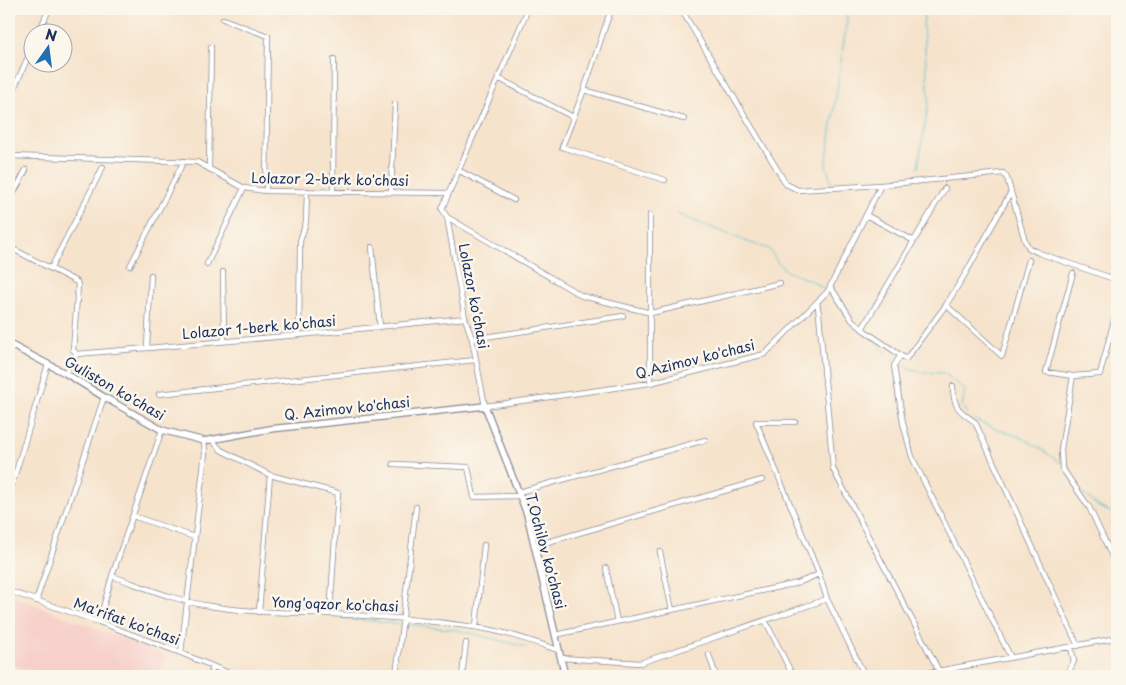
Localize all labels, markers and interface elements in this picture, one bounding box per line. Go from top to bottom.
north arrow [22,22,72,72]
text: N [43,23,59,46]
street label: Lolazor 2-berk ko'chasi [251,167,409,191]
street label: Lolazor ko'chasi [453,241,495,351]
street label: Lolazor 1-berk ko'chasi [181,310,337,344]
street label: Q.Azimov ko'chasi [633,334,757,384]
street label: Guliston ko'chasi [61,351,169,425]
street label: Q. Azimov ko'chasi [283,391,411,425]
street label: T.Ochilov ko'chasi [520,491,572,611]
street label: Yong'oqzor ko'chasi [271,591,399,617]
street label: Ma'rifat ko'chasi [71,592,183,650]

